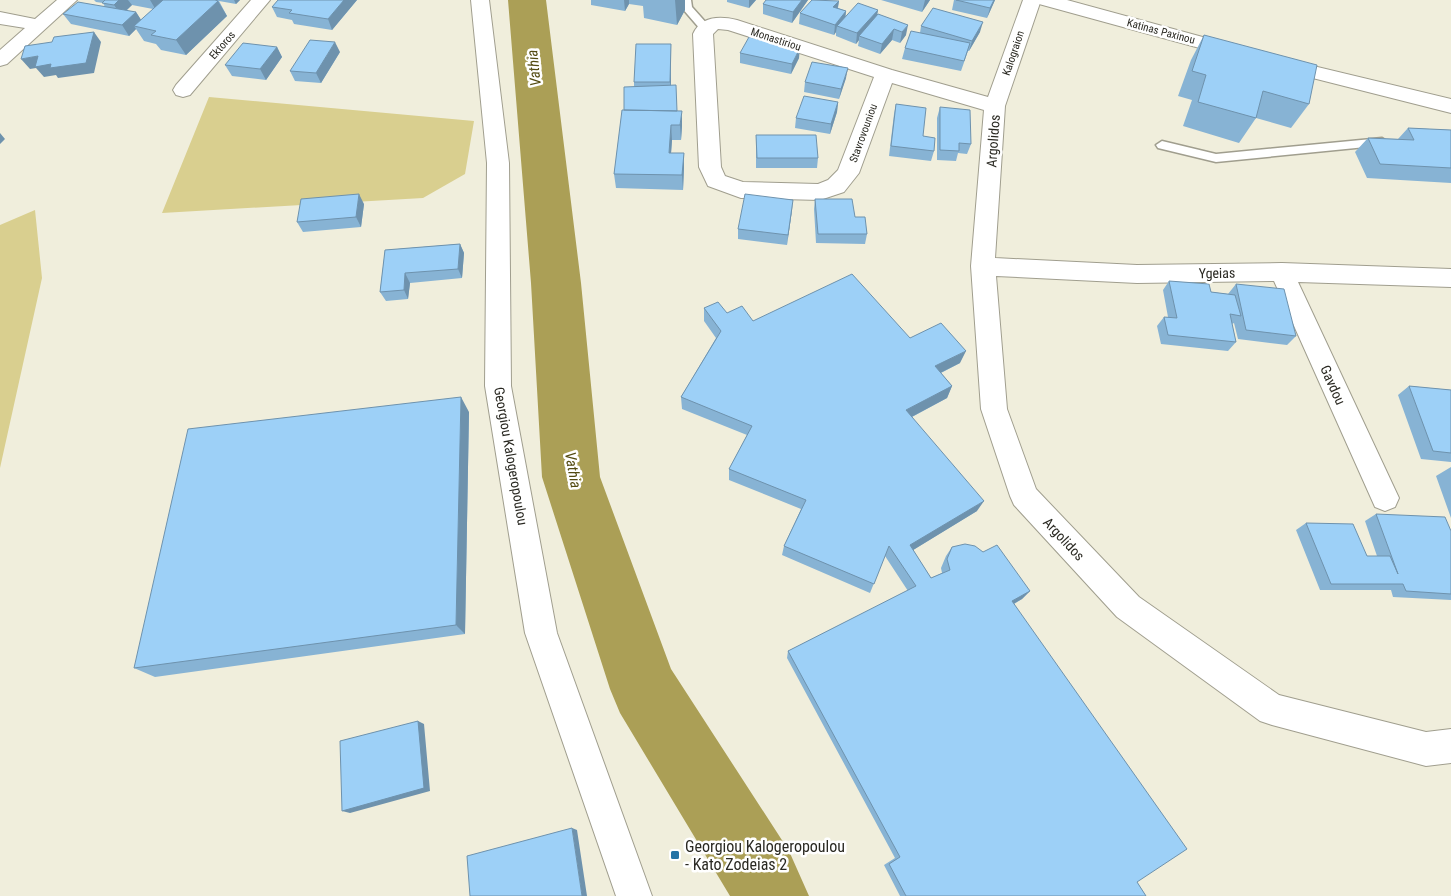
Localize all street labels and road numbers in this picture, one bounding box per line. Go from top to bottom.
street label: Katinas Paxinou [1125,16,1196,47]
street label: Monastiriou [749,25,803,54]
street label: Ektoros [207,29,238,62]
street label: Kalograion [1000,29,1027,77]
street label: Stavrovouniou [847,102,880,164]
street label: Argolidos [983,114,1003,168]
street label: Ygeias [1199,265,1235,281]
street label: Gavdou [1317,363,1349,407]
street label: Georgiou Kalogeropoulou [491,386,531,526]
street label: Argolidos [1040,514,1088,564]

